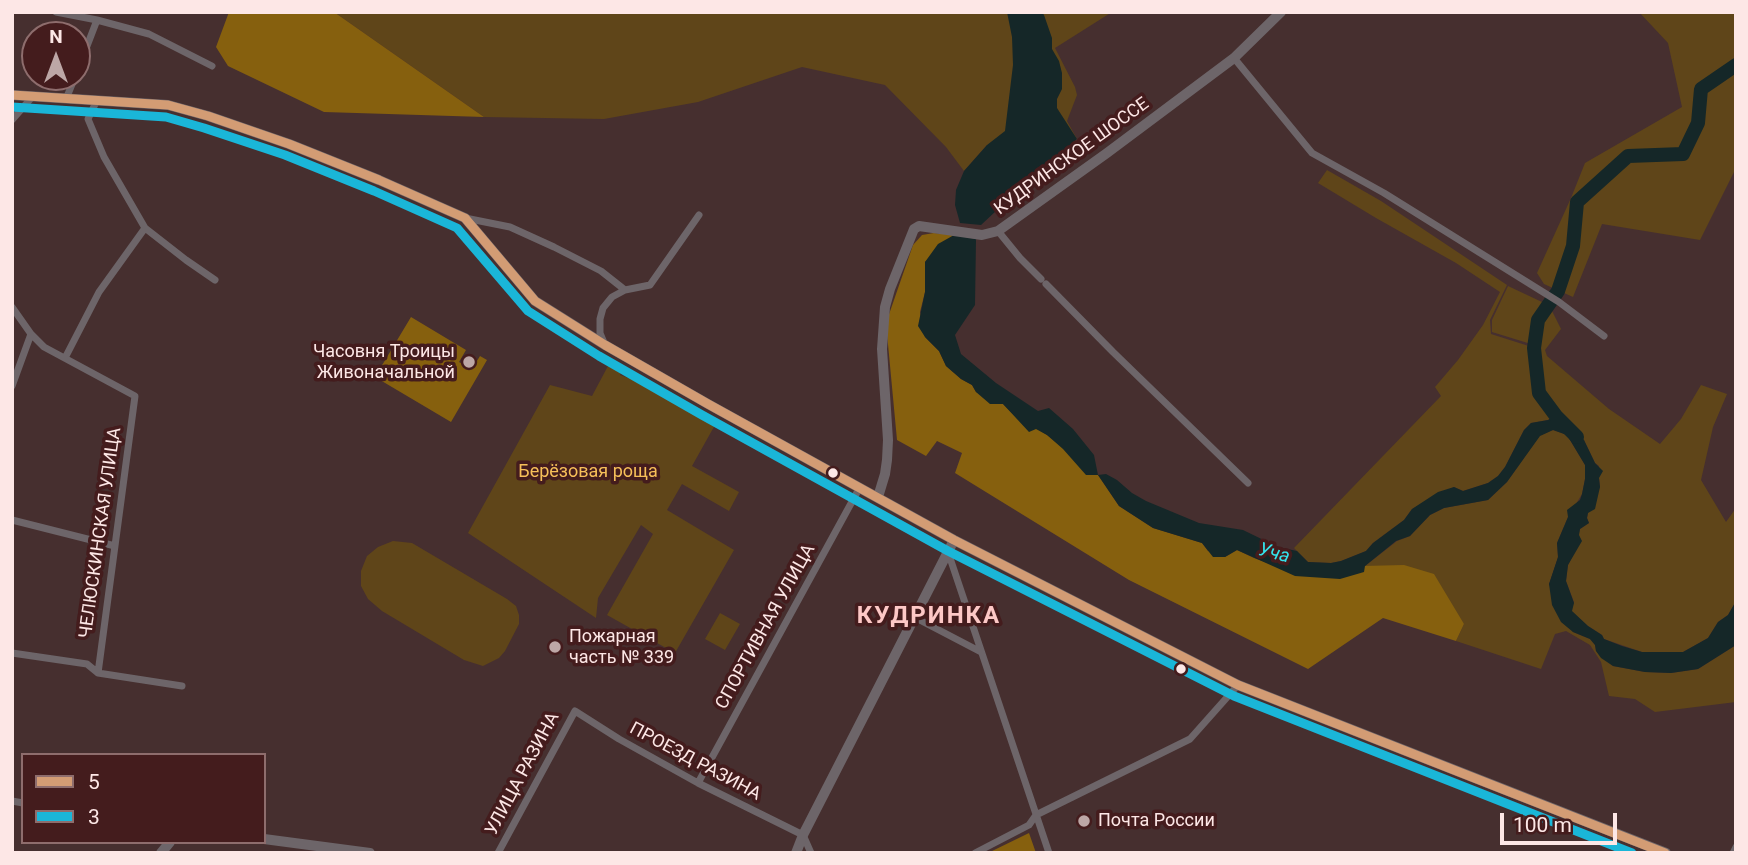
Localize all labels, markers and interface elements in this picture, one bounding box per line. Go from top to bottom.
north arrow [21,21,91,91]
text: N [49,25,63,48]
street label: КУДРИНСКОЕ ШОССЕ [990,94,1154,220]
place label: Часовня Троицы Живоначальной [313,341,455,384]
marker: Часовня Троицы Живоначальной [461,354,477,370]
street label: ЧЕЛЮСКИНСКАЯ УЛИЦА [75,426,127,640]
park label: Берёзовая роща [518,461,658,483]
unlabelled marker [826,466,840,480]
water label: Уча [1256,539,1292,569]
street label: СПОРТИВНАЯ УЛИЦА [712,541,820,713]
district label: КУДРИНКА [858,603,1000,631]
place label: Пожарная часть № 339 [569,626,674,668]
marker: Пожарная часть № 339 [547,639,563,655]
unlabelled marker [1174,662,1188,676]
street label: УЛИЦА РАЗИНА [482,709,564,839]
street label: ПРОЕЗД РАЗИНА [626,718,764,806]
legend [21,753,266,844]
text: 5 [88,770,100,794]
scale bar [1503,798,1620,842]
text: 3 [88,805,100,829]
place label: Почта России [1098,810,1215,832]
marker: Почта России [1076,813,1092,829]
text: 100 m [1513,813,1572,837]

